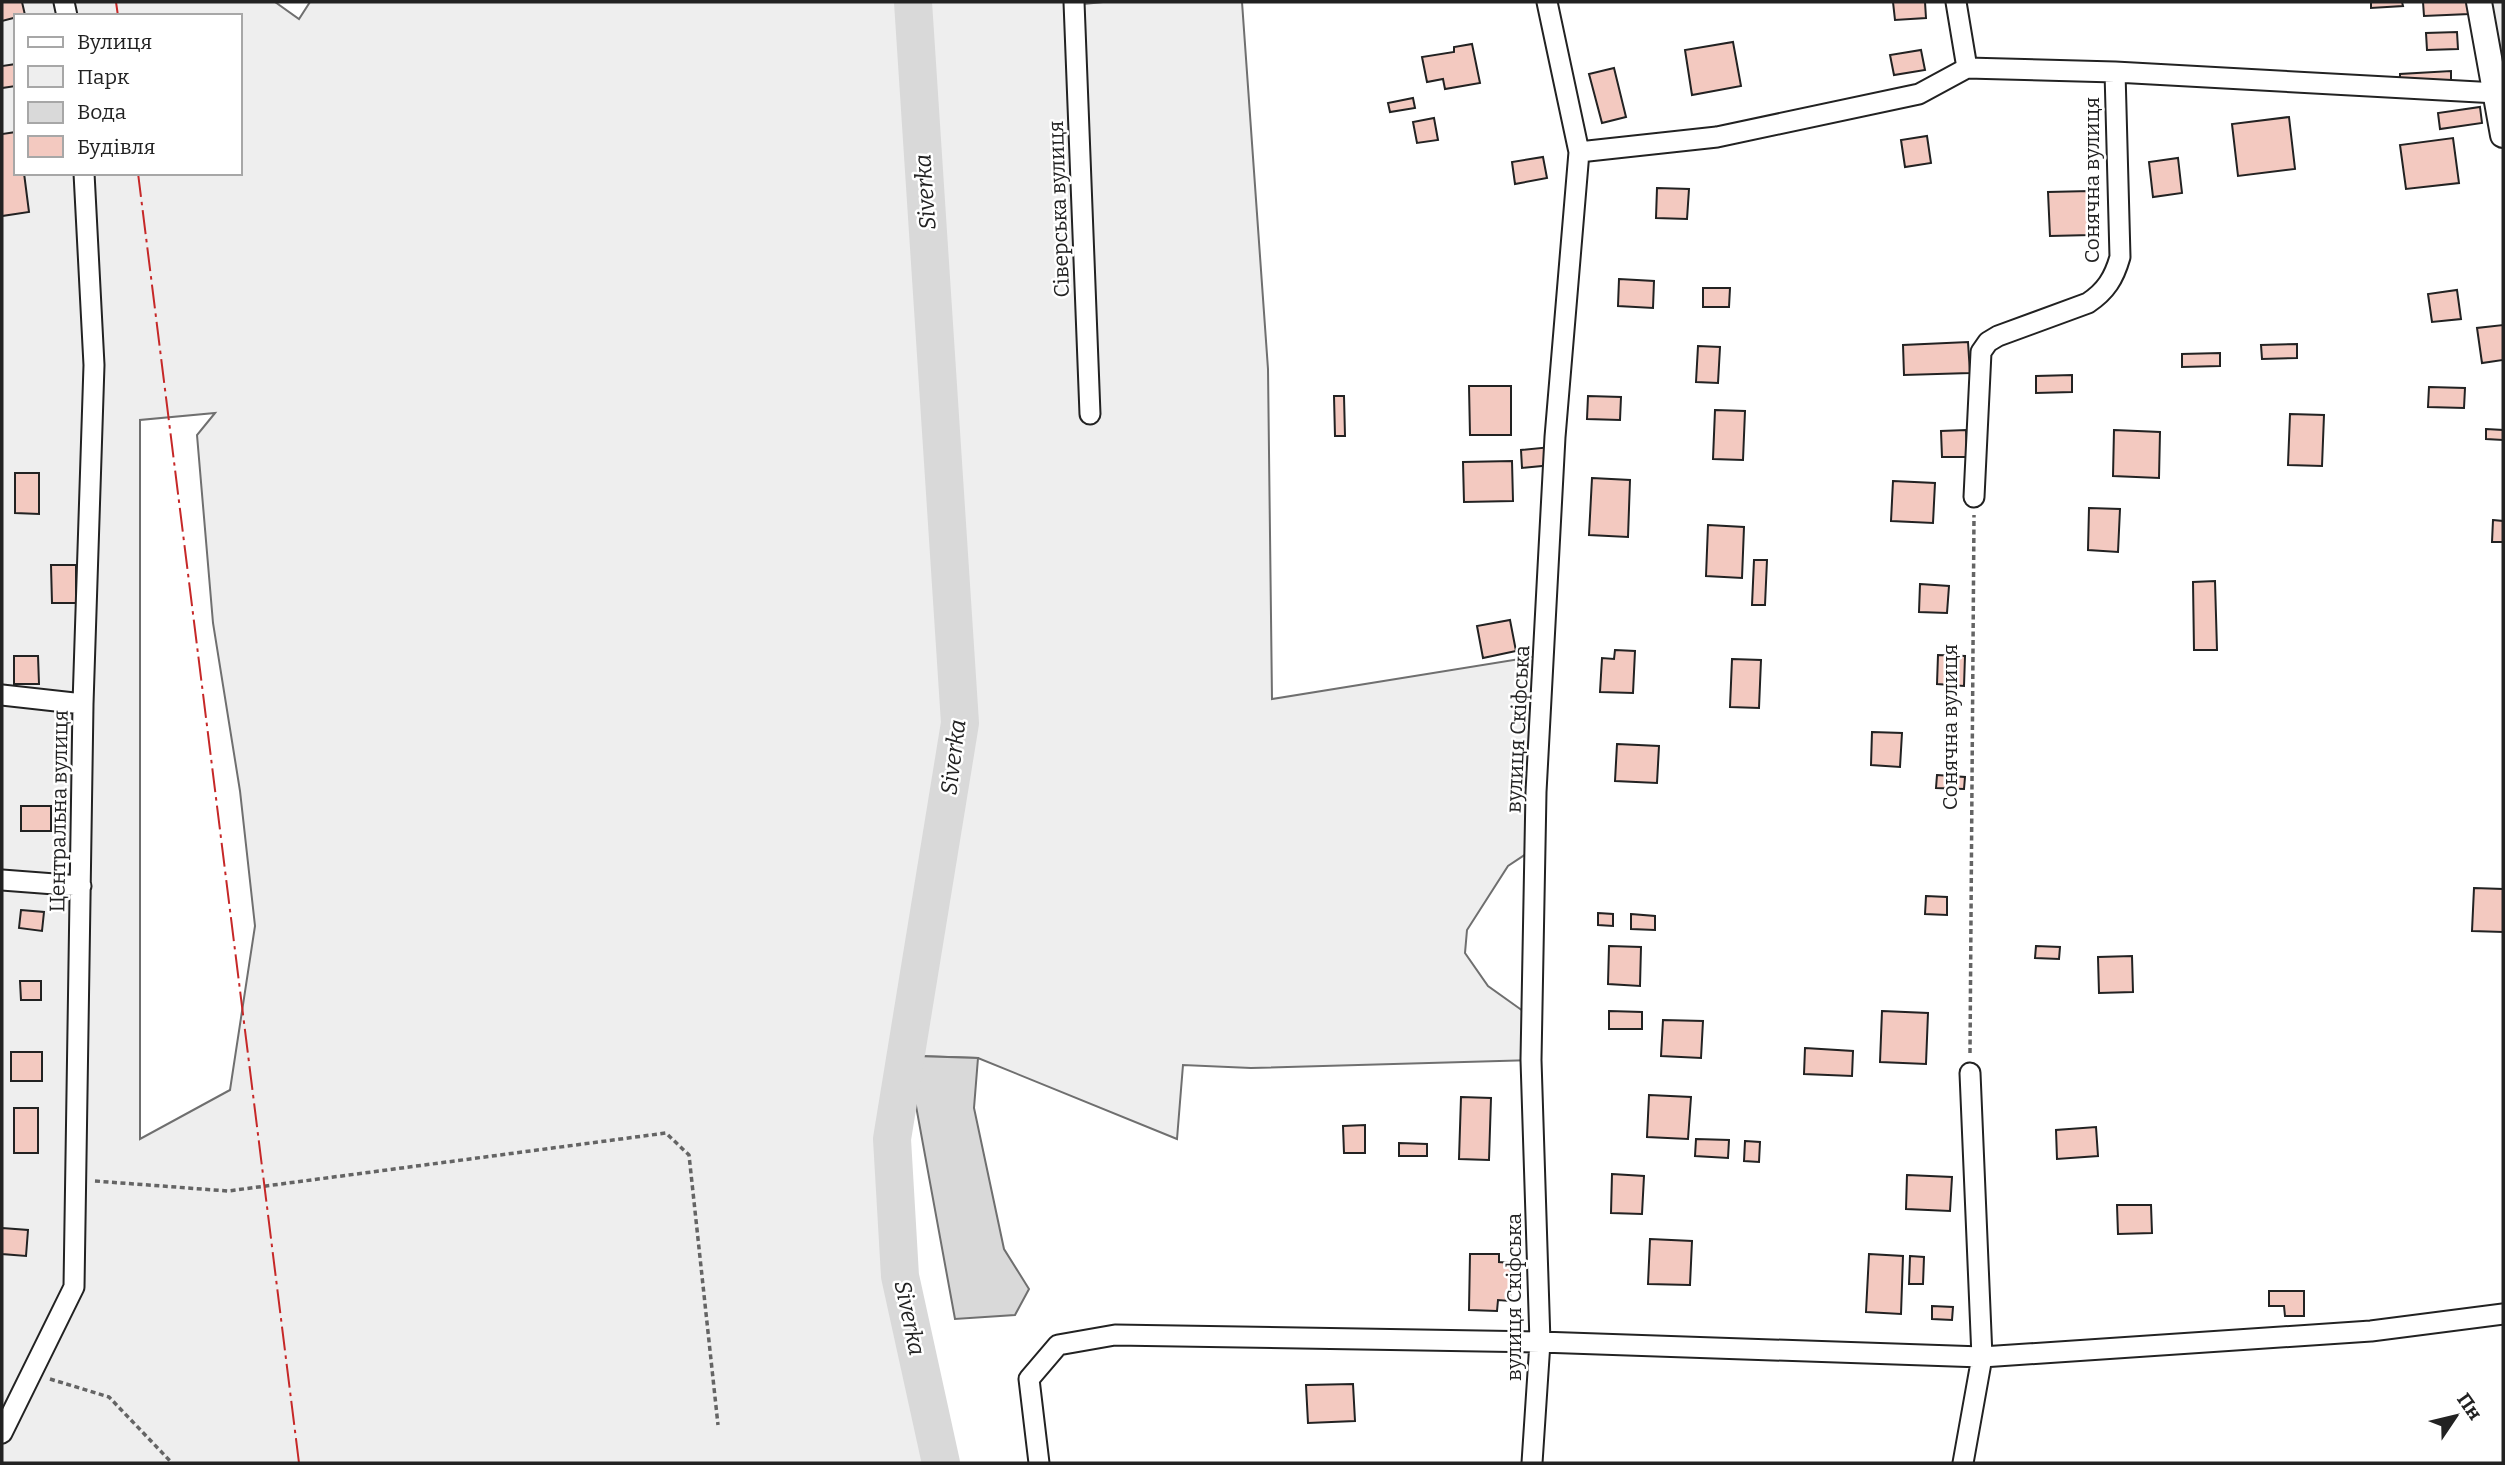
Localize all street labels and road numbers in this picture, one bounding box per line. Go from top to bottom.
street label: Сонячна вулиця [2079,97,2105,263]
street label: Сіверська вулиця [1043,120,1075,298]
street label: вулиця Скіфська [1501,644,1535,813]
street label: Сонячна вулиця [1937,644,1963,810]
street label: Центральна вулиця [44,710,74,912]
street label: вулиця Скіфська [1501,1213,1527,1381]

